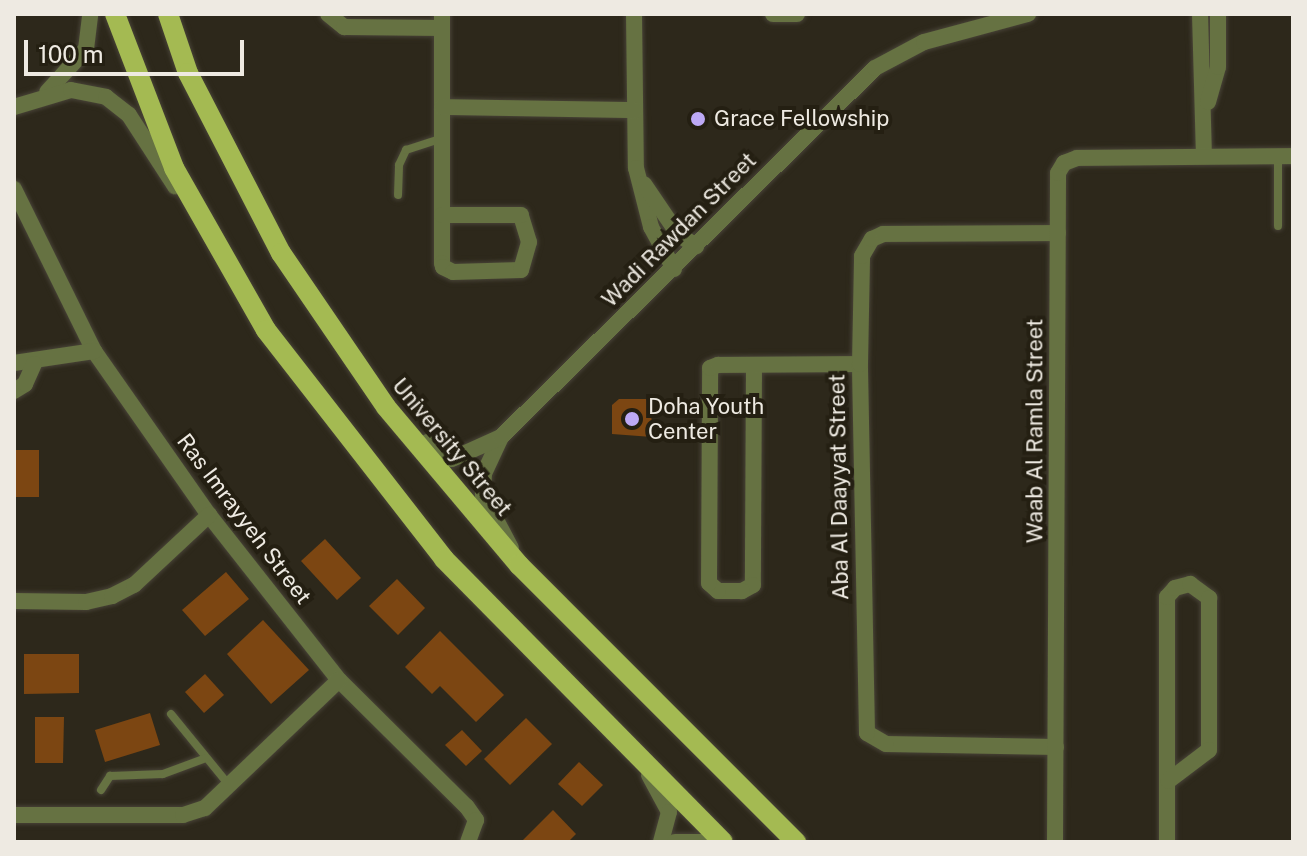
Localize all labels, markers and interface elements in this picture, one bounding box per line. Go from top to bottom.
scale bar [28,24,248,74]
text: 100 m [38,40,104,68]
place label: Grace Fellowship [714,106,890,132]
marker: Grace Fellowship [689,110,707,128]
street label: Wadi Rawdan Street [596,147,762,313]
street label: Waab Al Ramla Street [1022,319,1048,543]
street label: University Street [387,373,517,521]
street label: Aba Al Daayyat Street [824,374,854,600]
place label: Doha Youth Center [648,393,764,444]
marker: Doha Youth Center [623,410,641,428]
street label: Ras Imrayyeh Street [171,428,317,610]

